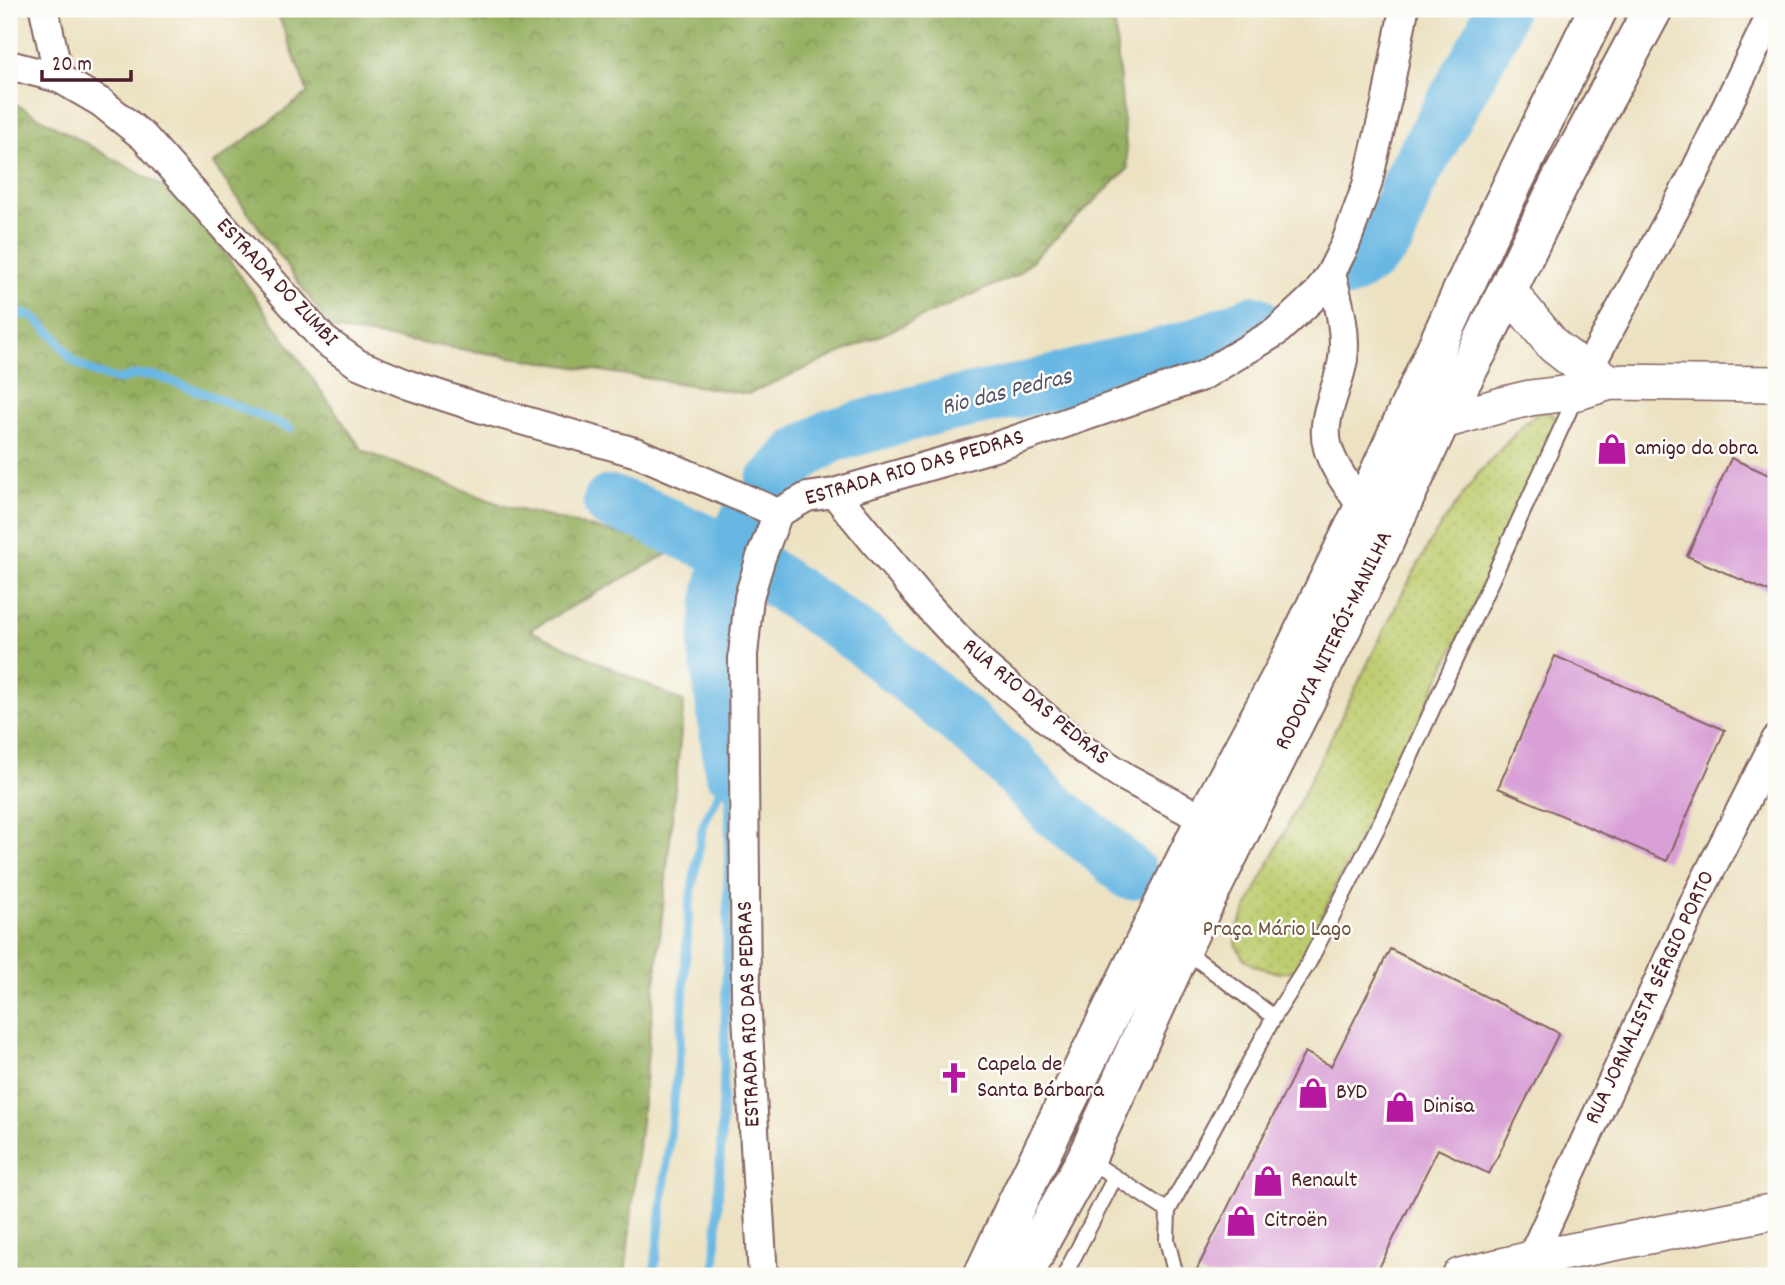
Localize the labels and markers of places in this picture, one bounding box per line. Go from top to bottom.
shop icon: amigo da obra [1595,432,1629,466]
place label: amigo da obra [1635,433,1759,466]
place label: Capela de Santa Bárbara [977,1049,1105,1108]
church icon: Capela de Santa Bárbara [937,1061,971,1095]
shop icon: BYD [1296,1076,1330,1110]
place label: BYD [1336,1077,1367,1110]
shop icon: Dinisa [1383,1090,1417,1124]
place label: Dinisa [1423,1091,1476,1124]
shop icon: Renault [1251,1164,1285,1198]
place label: Renault [1291,1165,1358,1198]
shop icon: Citroën [1224,1204,1258,1238]
place label: Citroën [1264,1205,1327,1238]

